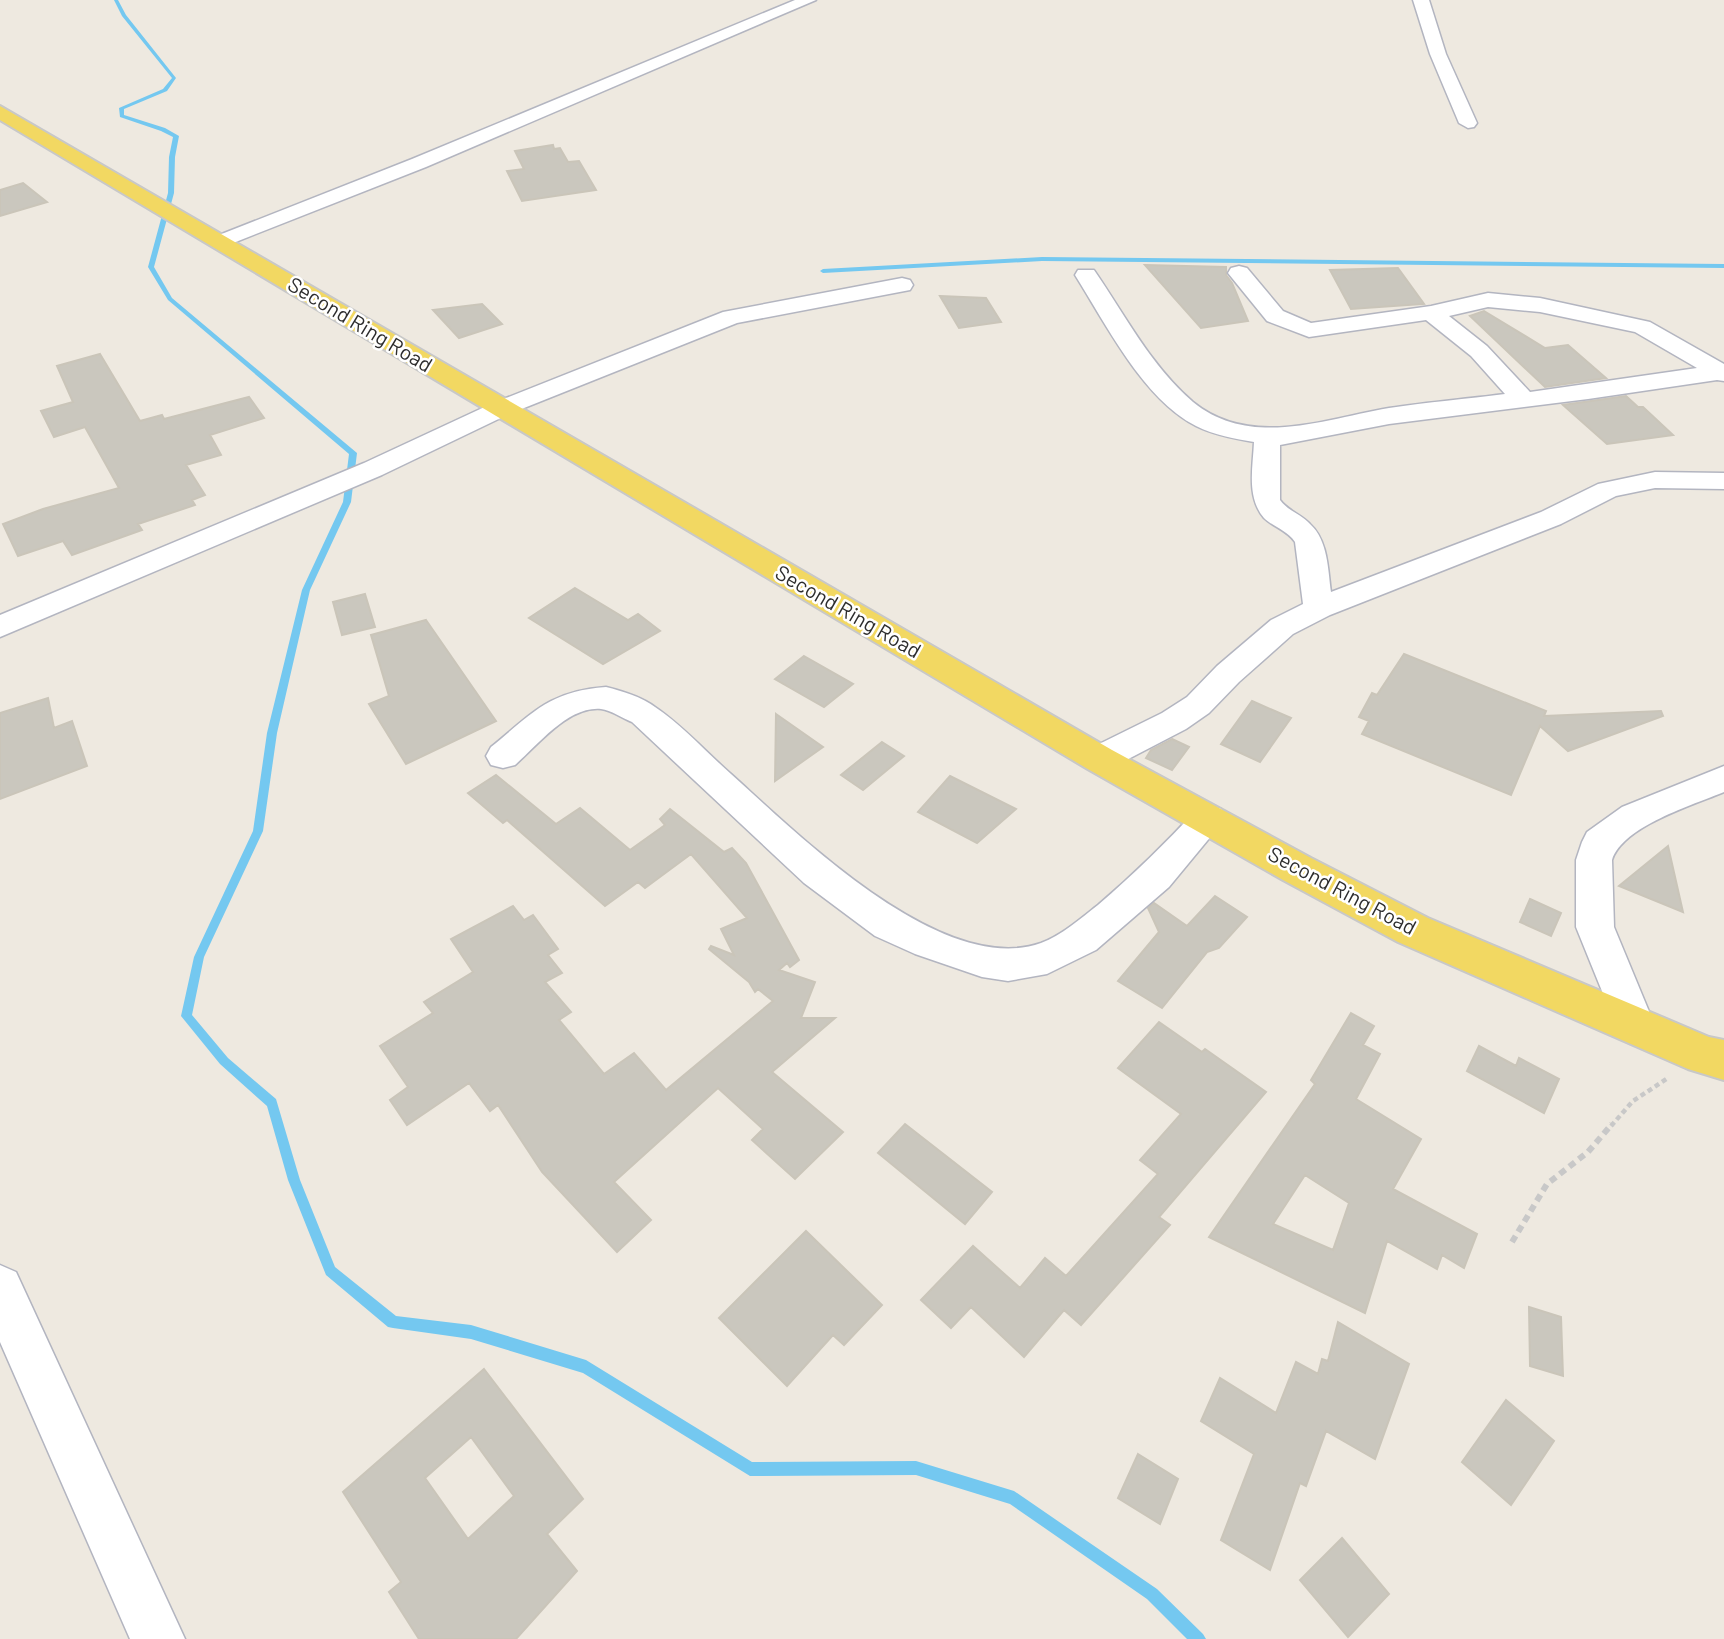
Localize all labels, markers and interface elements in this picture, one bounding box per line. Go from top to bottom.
street label: Second Ring Road [284,271,437,377]
street label: Second Ring Road [771,559,926,663]
street label: Second Ring Road [1264,840,1421,939]

